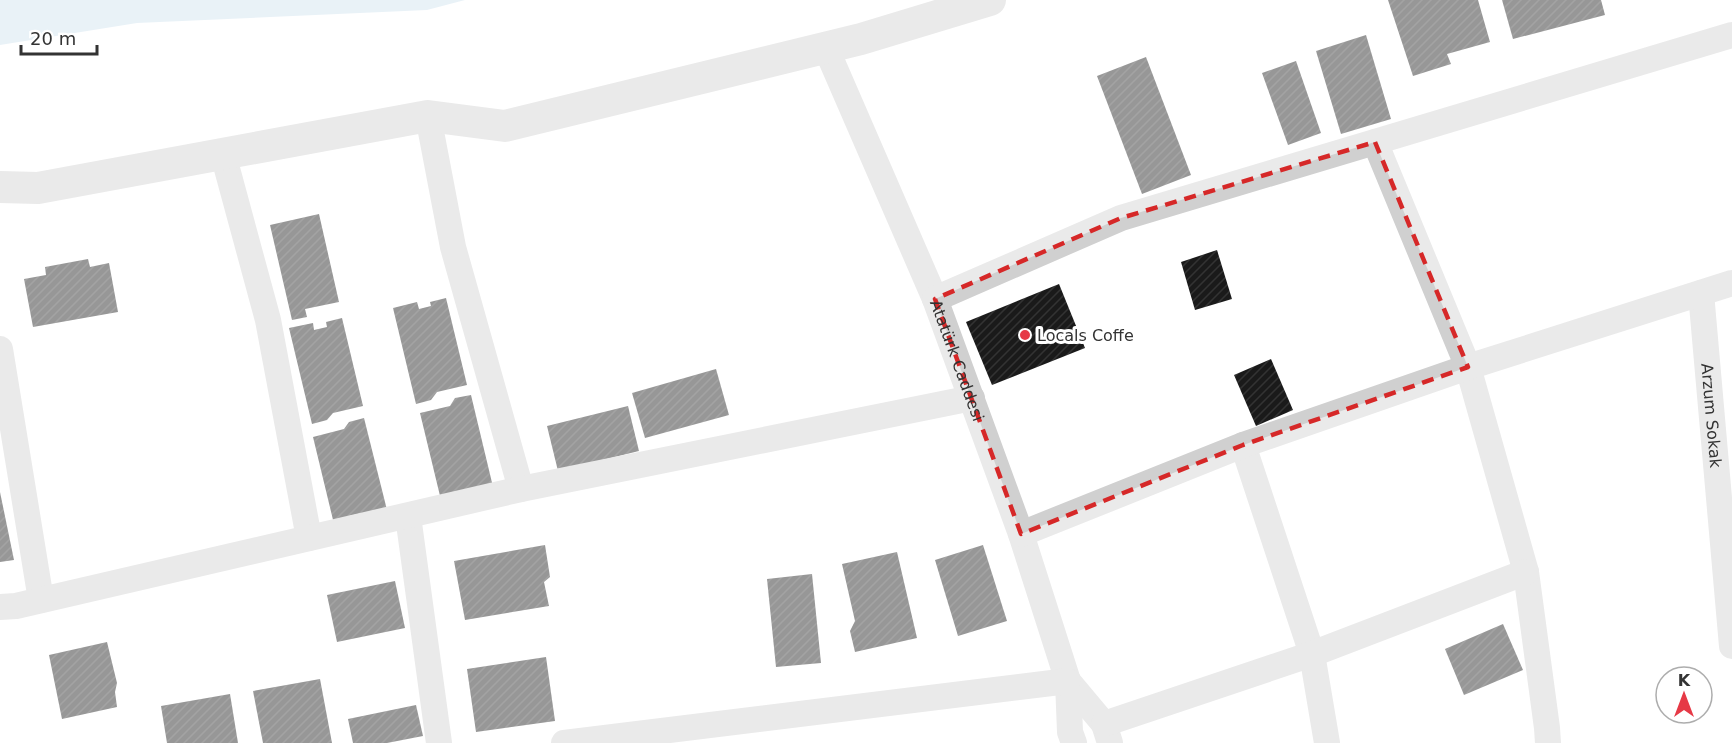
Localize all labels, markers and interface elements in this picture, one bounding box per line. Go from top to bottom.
scale bar [21,18,98,56]
text: 20 m [30,28,76,49]
street label: Atatürk Caddesi [926,297,988,424]
place label: Locals Coffe [1037,326,1134,345]
marker: Locals Coffe [1018,328,1032,342]
street label: Arzum Sokak [1697,363,1725,469]
north arrow [1654,665,1714,725]
text: K [1678,671,1691,690]

